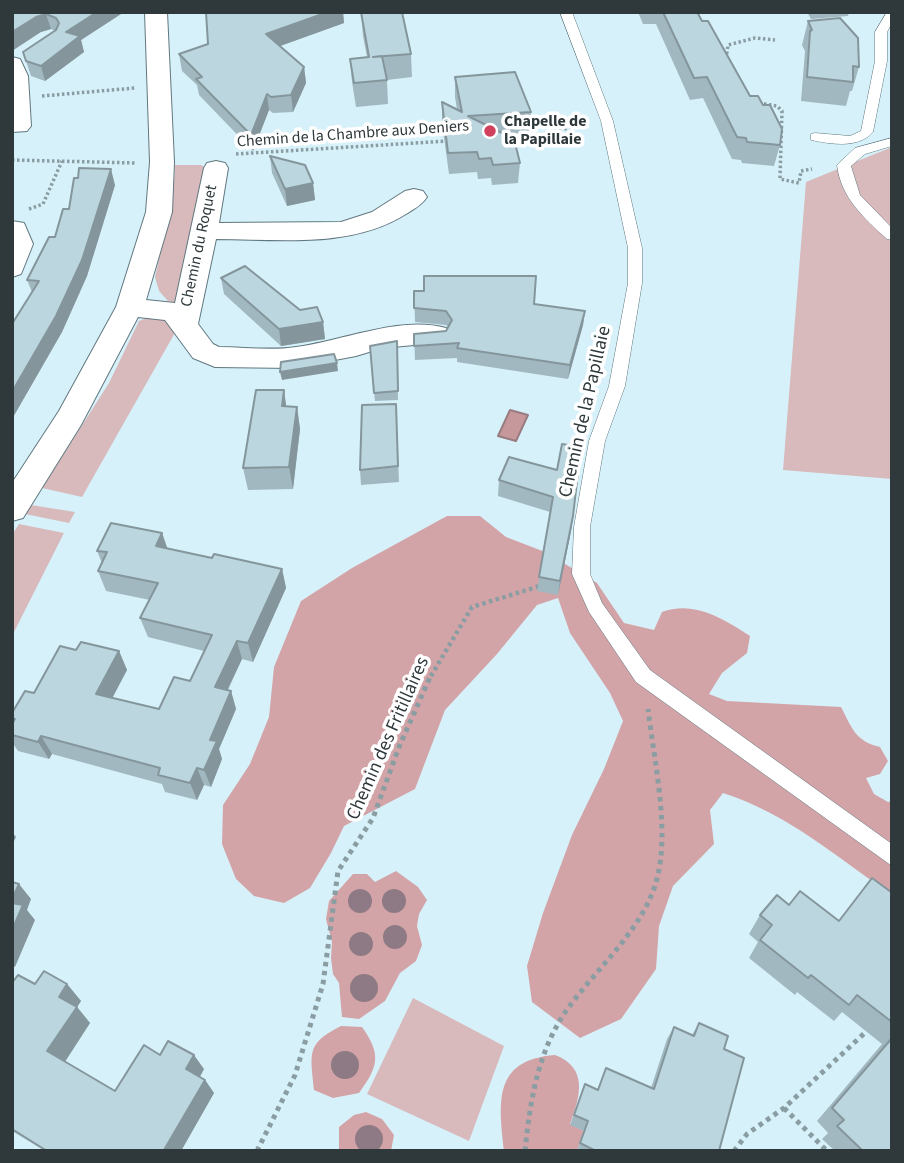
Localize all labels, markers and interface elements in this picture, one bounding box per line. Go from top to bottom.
place label: Chapelle de la Papillaie [504,112,586,150]
street label: Chemin de la Chambre aux Deniers [236,117,470,153]
marker: Chapelle de la Papillaie [482,123,498,139]
street label: Chemin du Roquet [178,183,222,309]
street label: Chemin de la Papillaie [555,324,617,500]
street label: Chemin des Fritillaires [343,654,435,824]

